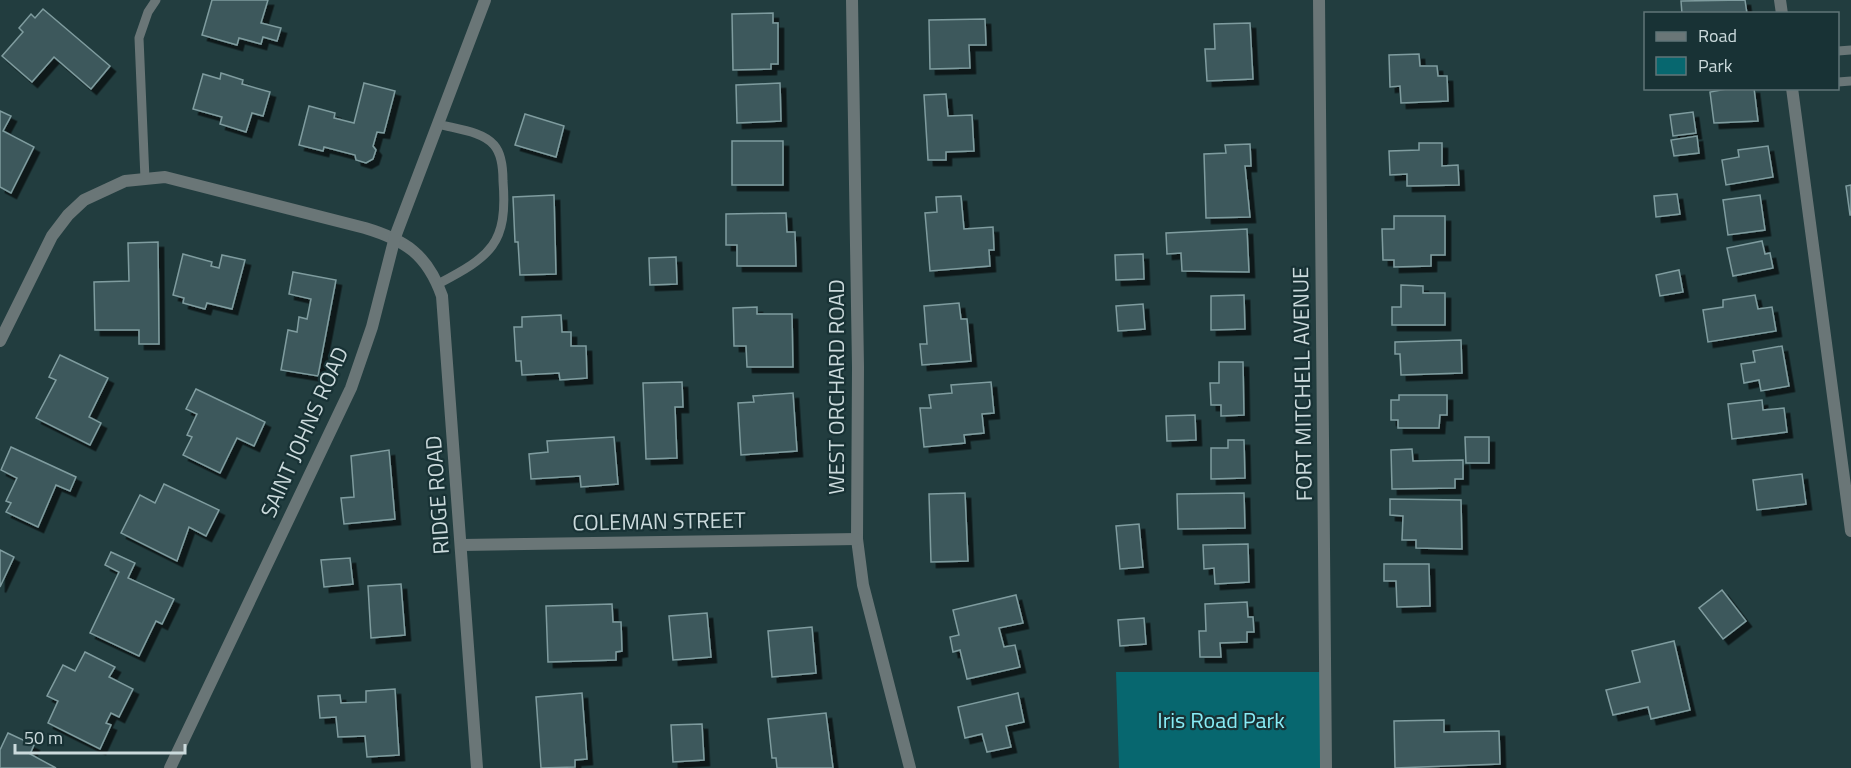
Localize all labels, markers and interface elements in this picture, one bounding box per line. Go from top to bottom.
legend [1644,12,1839,90]
text: Road [1698,22,1737,49]
text: Park [1698,52,1733,79]
street label: FORT MITCHELL AVENUE [1283,267,1321,501]
street label: WEST ORCHARD ROAD [819,279,853,495]
street label: SAINT JOHNS ROAD [251,341,357,523]
street label: RIDGE ROAD [416,435,458,555]
street label: COLEMAN STREET [572,502,746,540]
park label: Iris Road Park [1157,703,1285,737]
scale bar [15,717,184,755]
text: 50 m [24,724,63,751]

